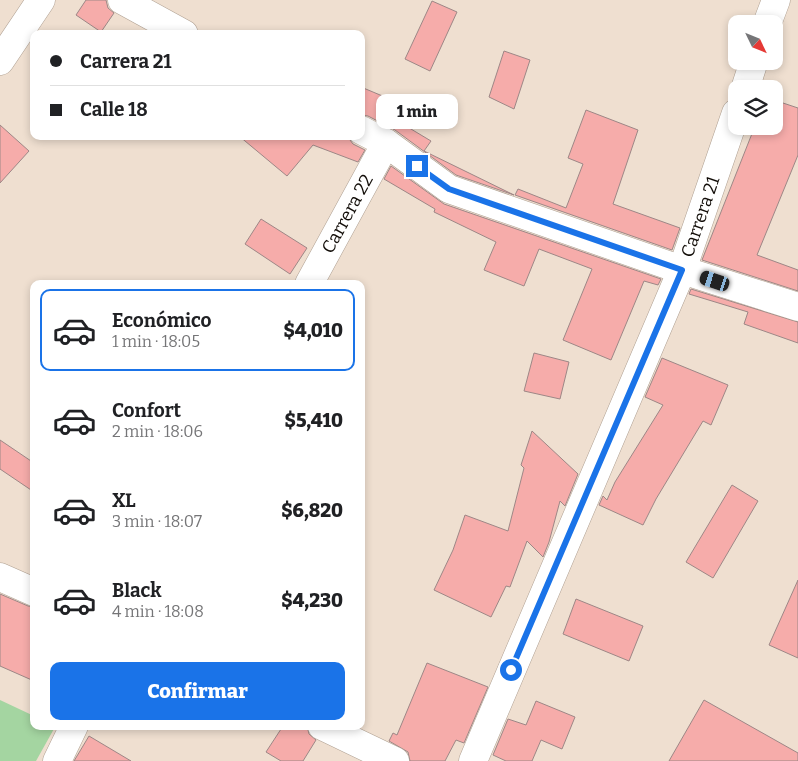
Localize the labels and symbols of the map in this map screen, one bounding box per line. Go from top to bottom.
north arrow [728,15,782,70]
callout: 1 min [376,94,458,128]
route end [406,155,428,177]
street label: Carrera 22 [317,170,378,257]
street label: Carrera 21 [676,173,725,260]
car [698,269,731,293]
route start [500,659,522,681]

